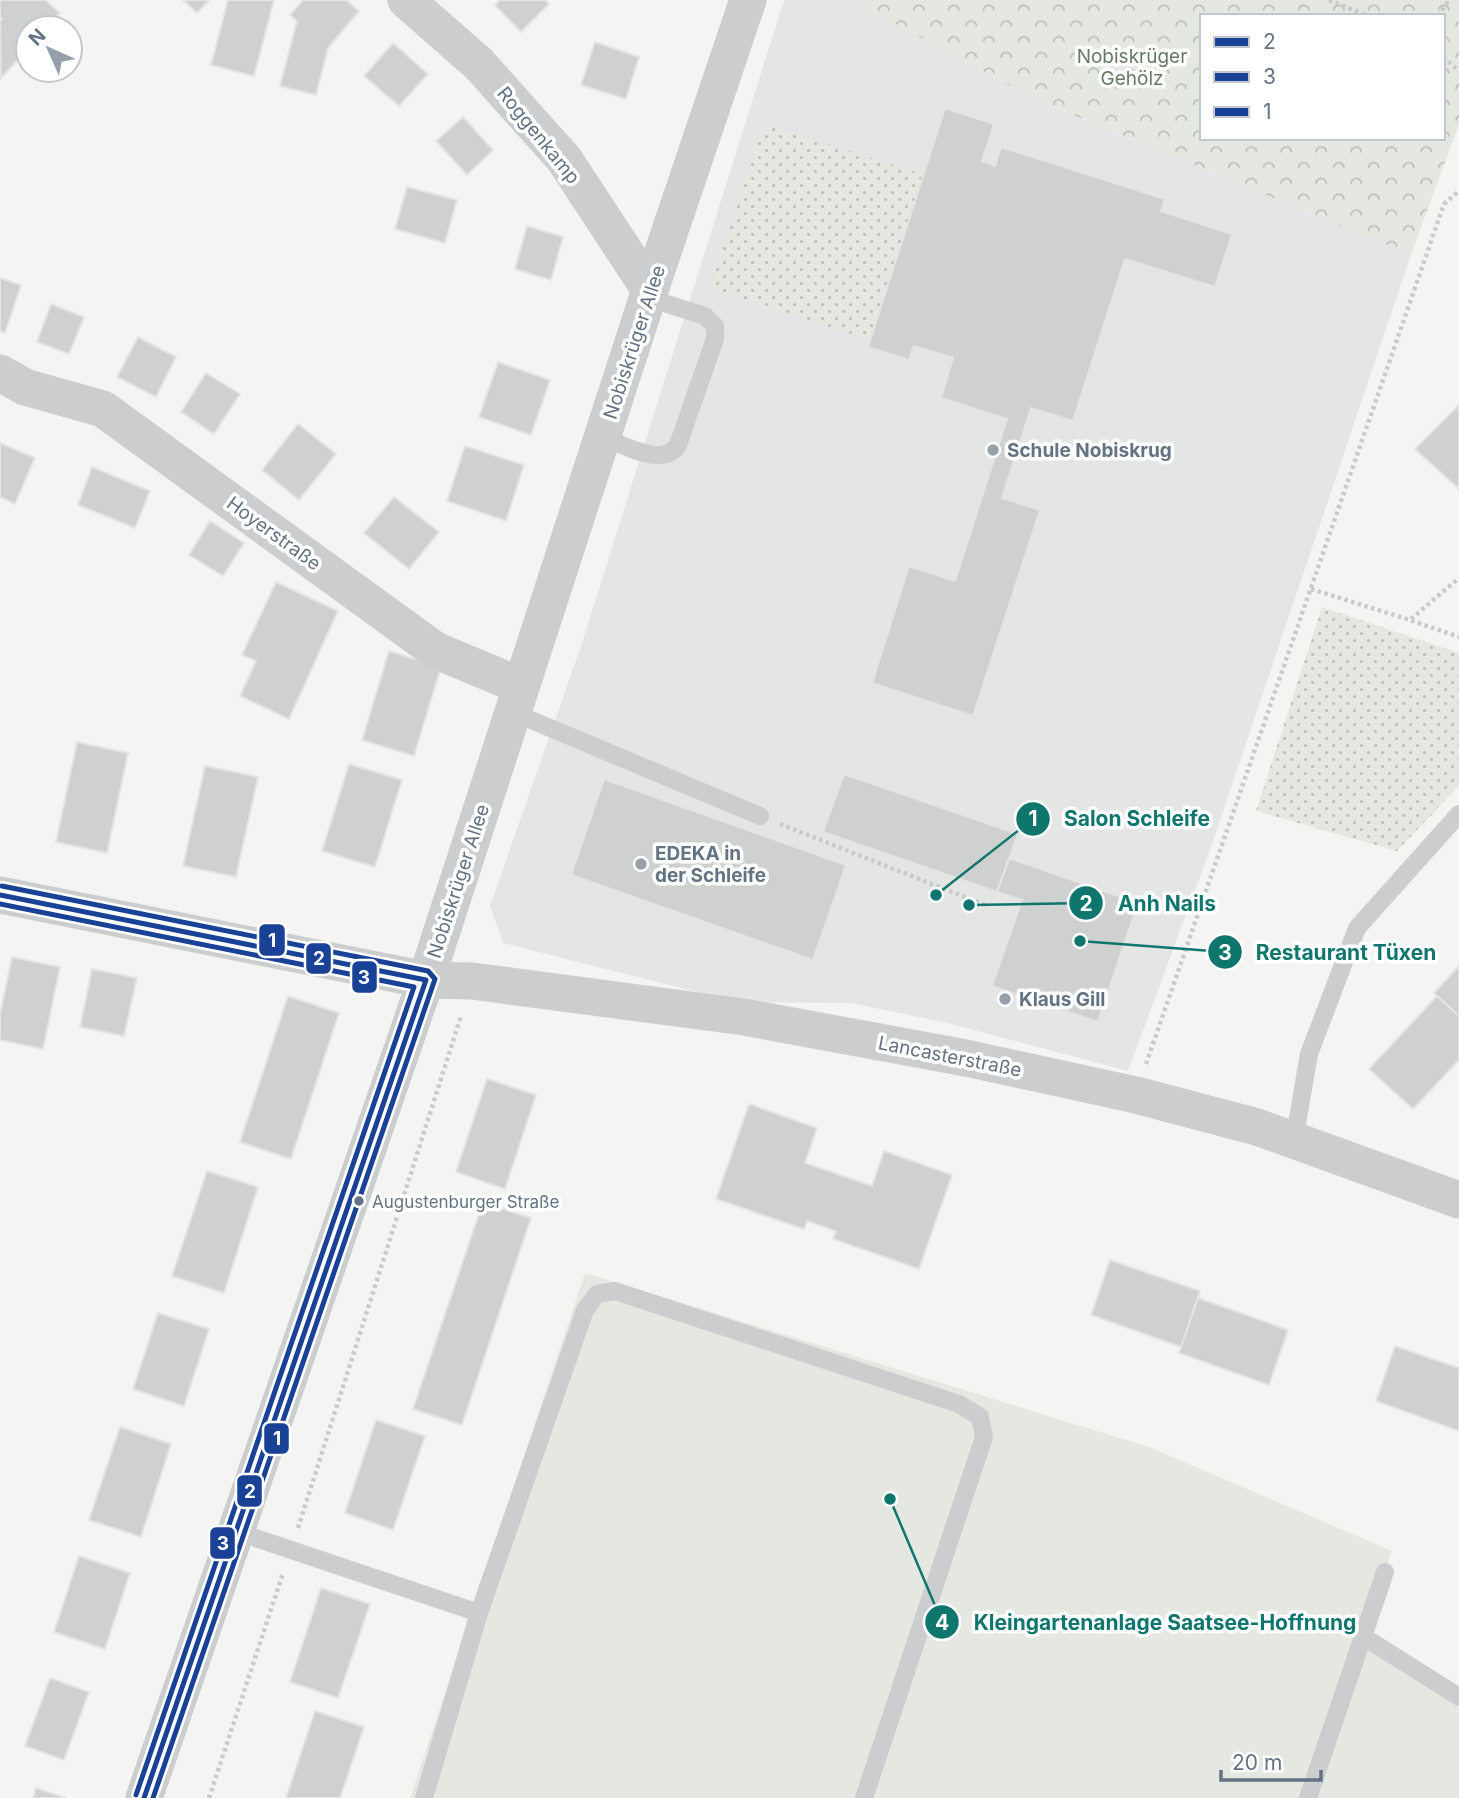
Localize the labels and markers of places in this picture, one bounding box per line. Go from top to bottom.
place label: Schule Nobiskrug [1007,439,1172,462]
marker: Schule Nobiskrug [985,442,1001,458]
callout: Salon Schleife [1015,798,1224,840]
place label: EDEKA in der Schleife [655,842,766,887]
marker: EDEKA in der Schleife [633,856,649,872]
callout: Anh Nails [1069,882,1230,924]
callout: Restaurant Tüxen [1207,931,1450,973]
place label: Klaus Gill [1019,988,1106,1011]
marker: Klaus Gill [997,991,1013,1007]
place label: Augustenburger Straße [372,1192,560,1212]
marker: Augustenburger Straße [352,1194,366,1208]
callout: Kleingartenanlage Saatsee-Hoffnung [925,1601,1370,1643]

